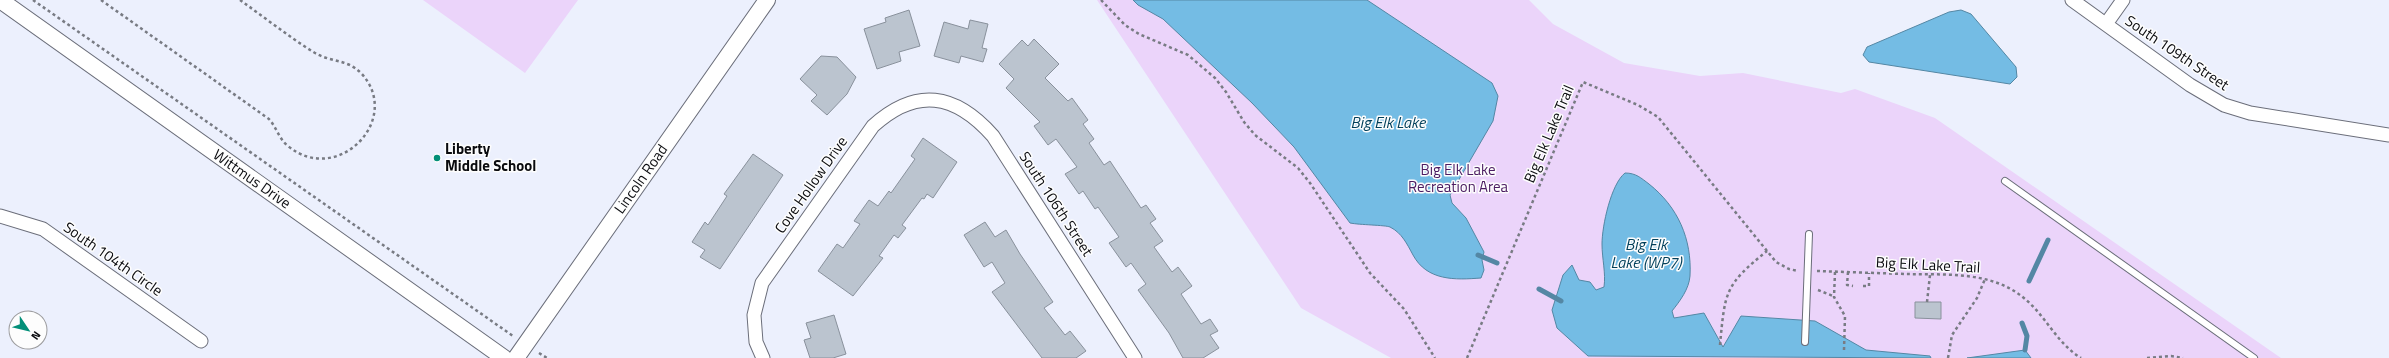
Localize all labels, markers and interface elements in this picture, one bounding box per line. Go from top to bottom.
street label: South 109th Street [2121,9,2235,96]
street label: Big Elk Lake Trail [1518,81,1580,186]
water label: Big Elk Lake [1351,110,1427,134]
street label: Cove Hollow Drive [768,131,853,238]
place label: Liberty Middle School [445,137,536,177]
street label: Lincoln Road [608,139,673,218]
street label: Wittmus Drive [209,143,296,214]
street label: South 106th Street [1014,147,1099,261]
marker: Liberty Middle School [432,153,442,163]
park label: Big Elk Lake Recreation Area [1408,158,1509,198]
street label: South 104th Circle [59,216,168,301]
water label: Big Elk Lake (WP7) [1611,232,1683,274]
street label: Big Elk Lake Trail [1875,250,1981,279]
north arrow [8,310,48,350]
text: N [27,328,45,343]

